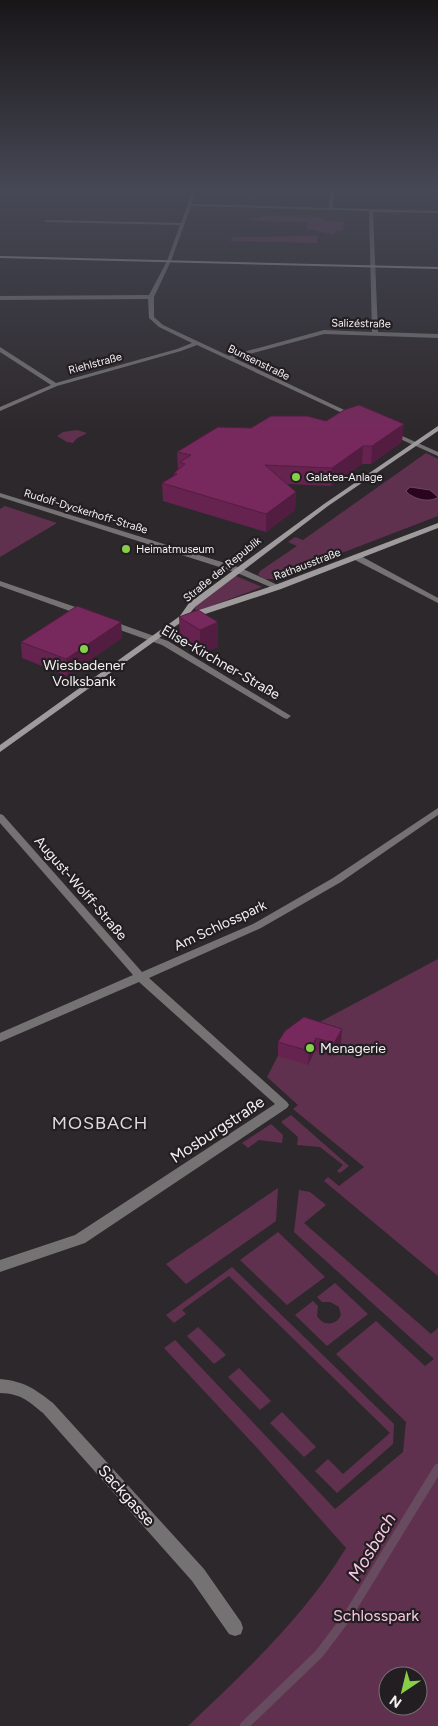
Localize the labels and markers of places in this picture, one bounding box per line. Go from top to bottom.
marker: Galatea-Anlage [290,471,302,483]
place label: Galatea-Anlage [306,471,382,484]
marker: Heimatmuseum [120,543,132,555]
place label: Heimatmuseum [136,543,214,556]
marker: Wiesbadener Volksbank [78,643,90,655]
place label: Wiesbadener Volksbank [43,657,125,690]
place label: Menagerie [320,1040,386,1057]
marker: Menagerie [304,1042,316,1054]

